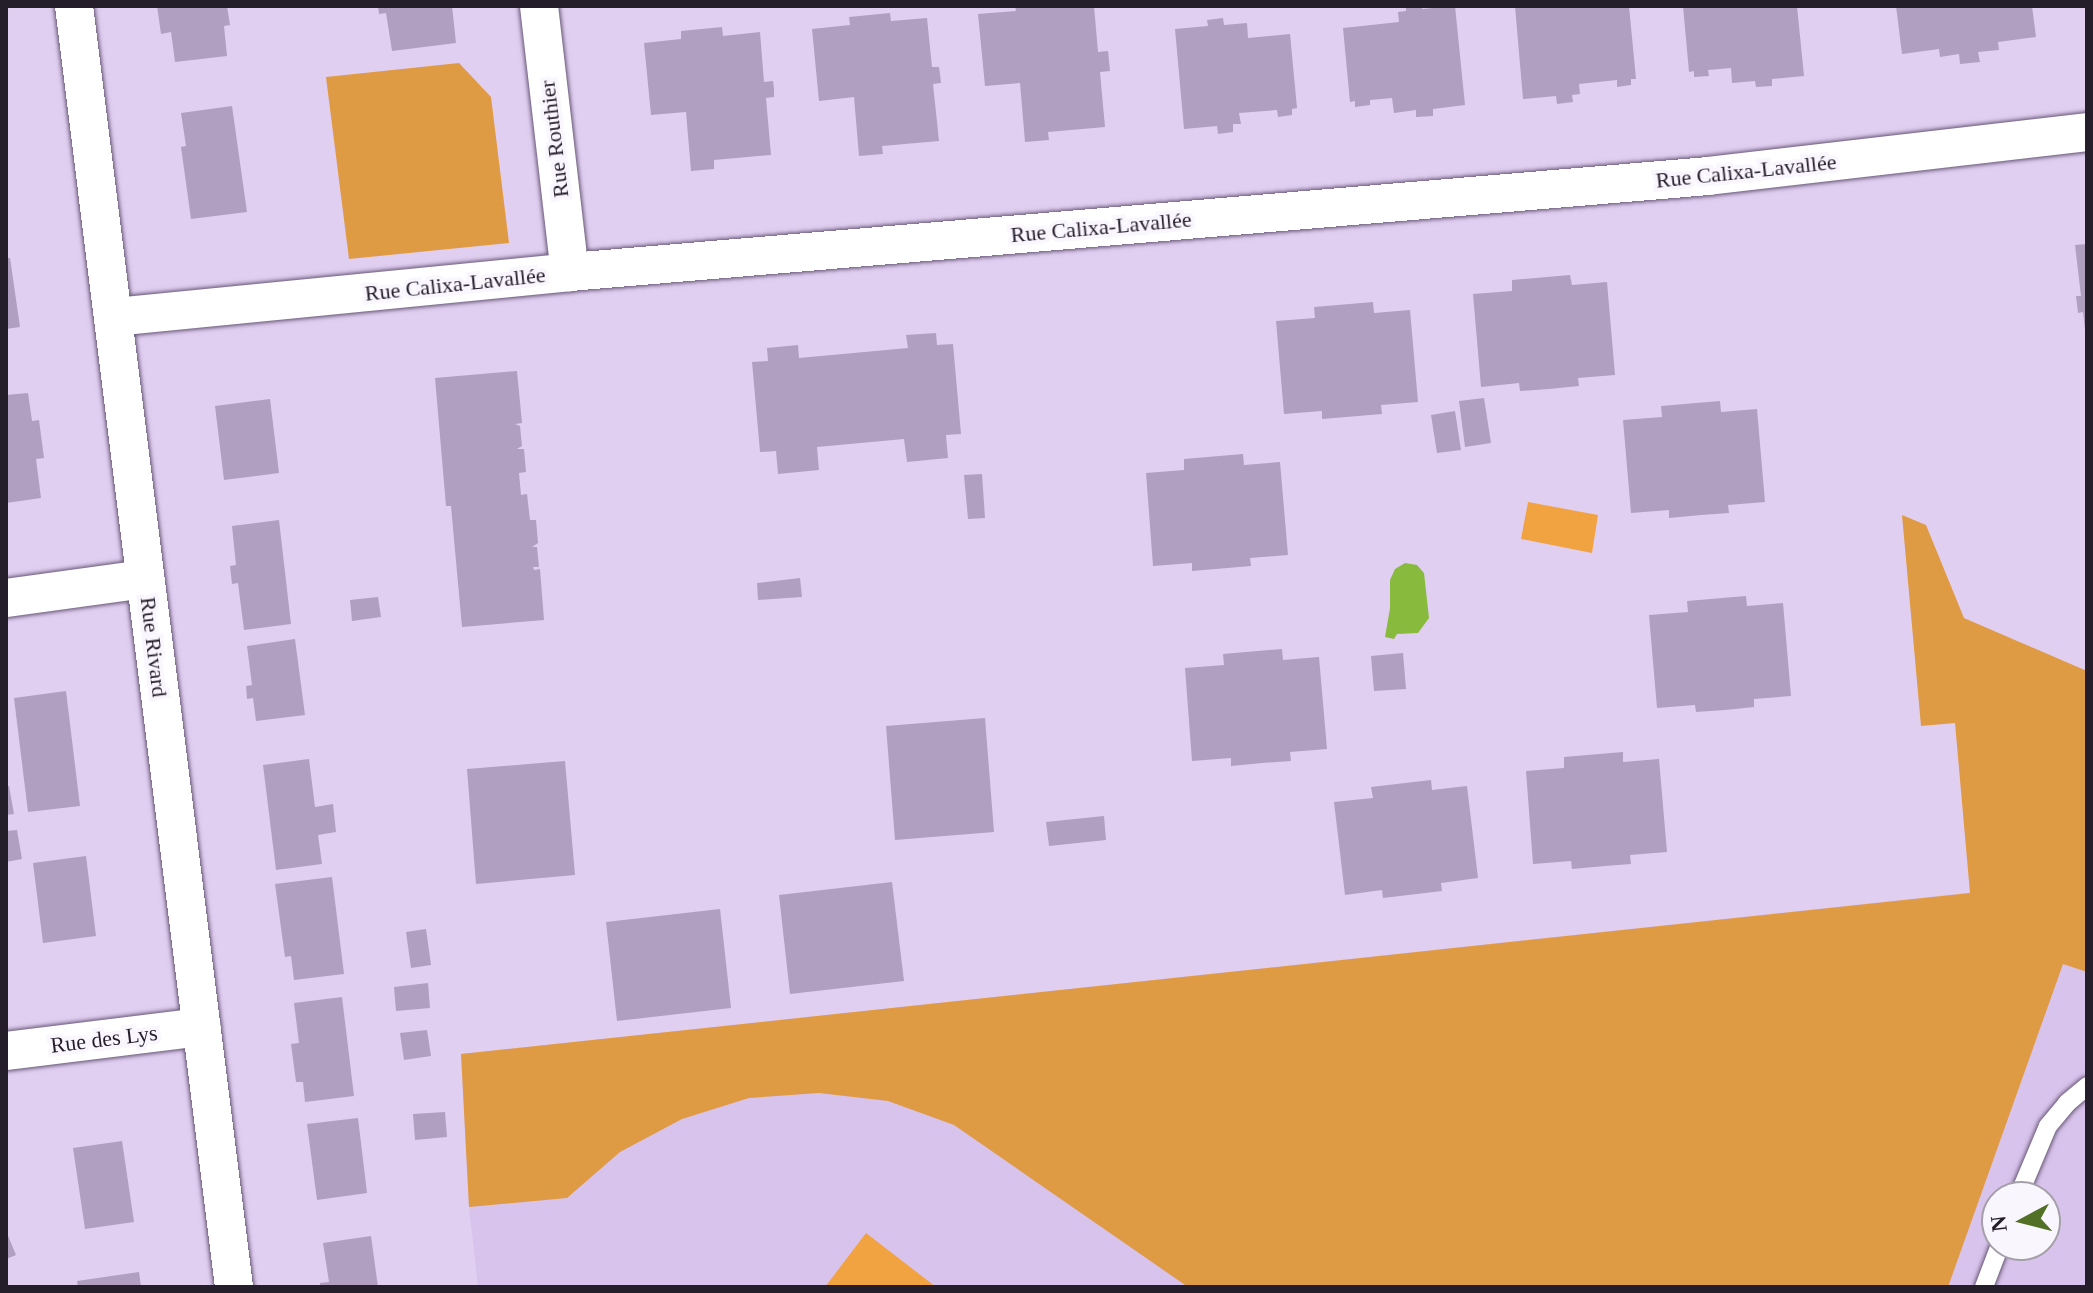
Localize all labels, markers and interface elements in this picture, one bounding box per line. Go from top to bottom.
street label: Rue Routhier [534,79,574,199]
street label: Rue Calixa-Lavallée [1654,148,1838,194]
street label: Rue Calixa-Lavallée [1009,206,1193,248]
street label: Rue Calixa-Lavallée [363,261,547,307]
street label: Rue Rivard [135,595,173,699]
street label: Rue des Lys [49,1019,159,1059]
north arrow [1981,1181,2061,1261]
text: N [1985,1214,2012,1233]

